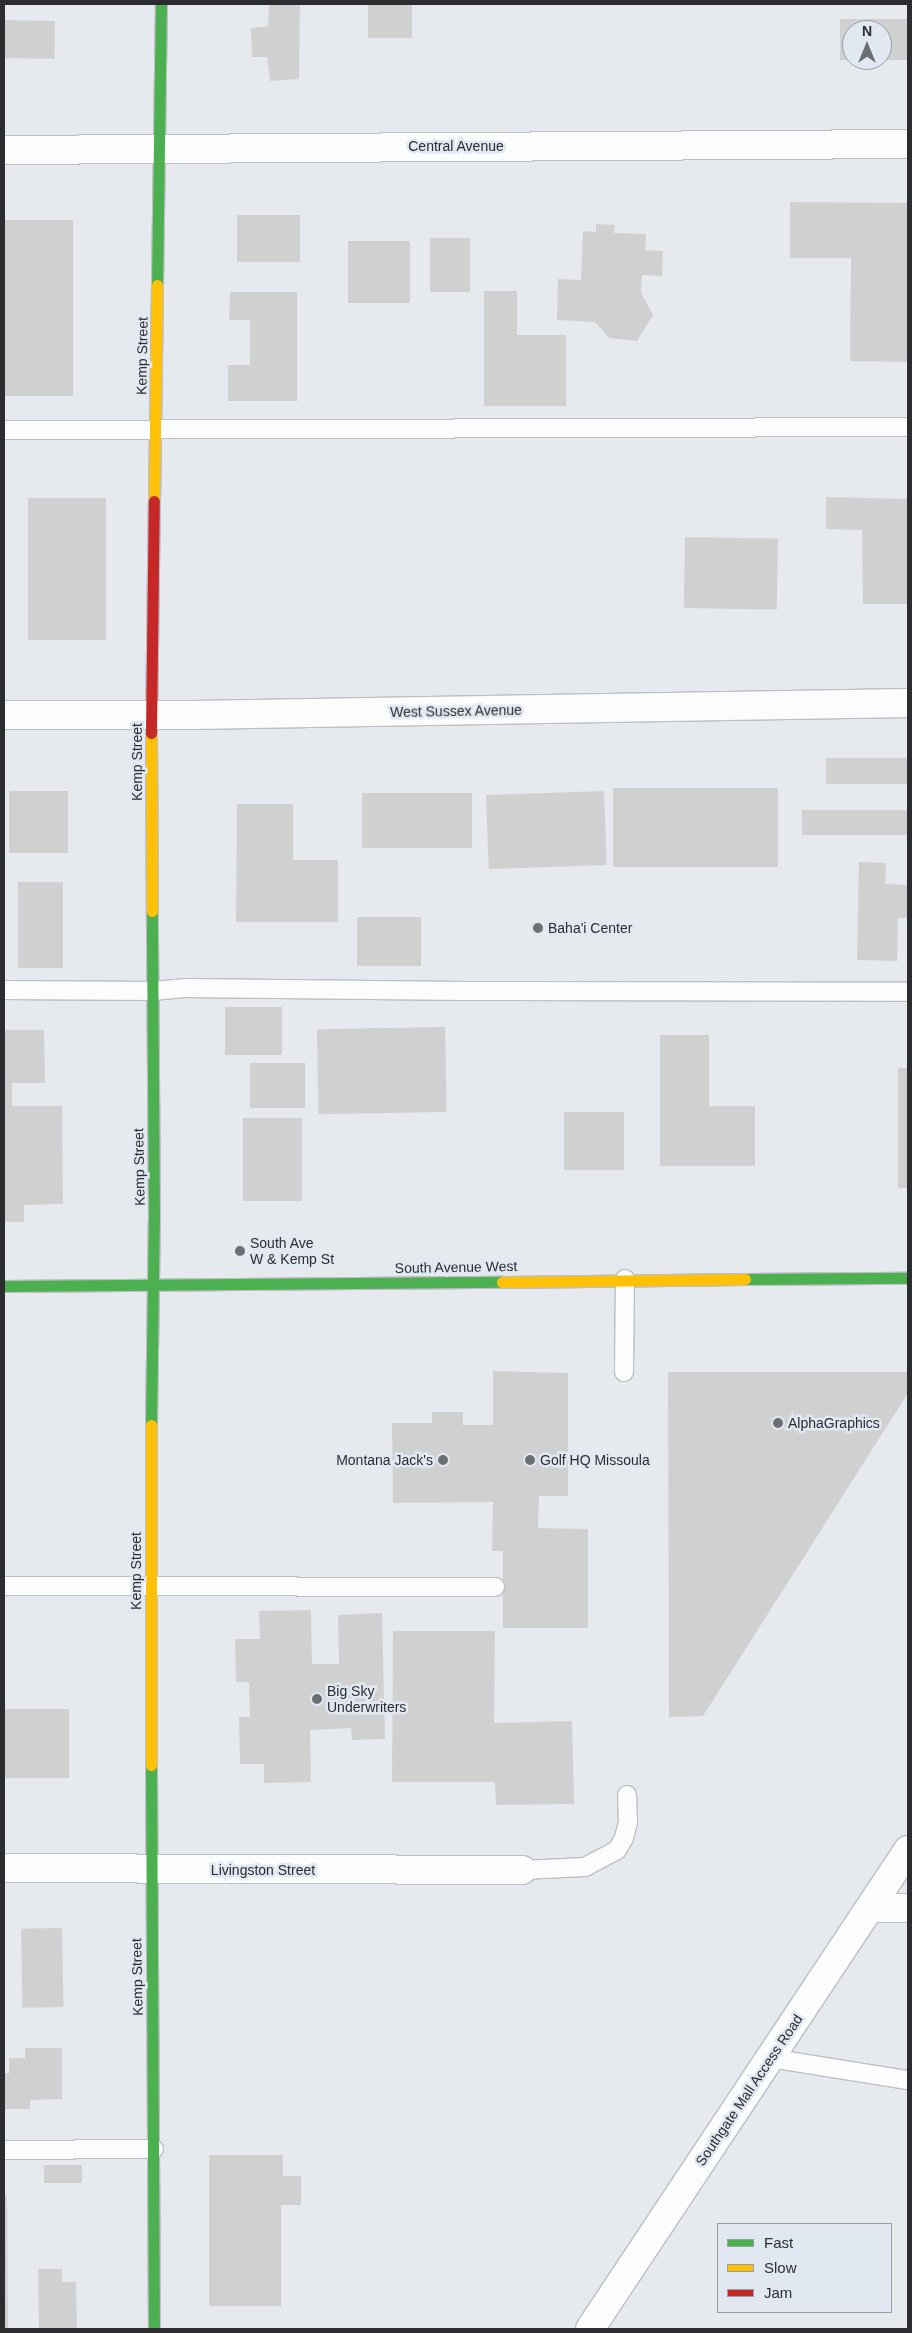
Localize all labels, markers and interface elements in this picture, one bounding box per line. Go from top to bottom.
north arrow [842,20,892,70]
text: N [862,23,872,39]
street label: Central Avenue [408,138,504,154]
street label: Kemp Street [133,317,151,395]
street label: West Sussex Avenue [390,701,522,721]
street label: Kemp Street [129,723,145,801]
place label: Baha'i Center [548,920,632,936]
marker: Baha'i Center [532,922,544,934]
street label: Kemp Street [130,1128,148,1206]
place label: South Ave W & Kemp St [250,1235,334,1268]
marker: South Ave W & Kemp St [234,1245,246,1257]
street label: South Avenue West [394,1258,518,1276]
place label: AlphaGraphics [788,1415,880,1431]
marker: AlphaGraphics [772,1417,784,1429]
place label: Montana Jack's [336,1452,433,1468]
place label: Golf HQ Missoula [540,1452,650,1468]
marker: Montana Jack's [437,1454,449,1466]
marker: Golf HQ Missoula [524,1454,536,1466]
street label: Kemp Street [128,1532,144,1610]
place label: Big Sky Underwriters [327,1683,406,1715]
marker: Big Sky Underwriters [311,1693,323,1705]
street label: Livingston Street [211,1862,315,1878]
street label: Kemp Street [128,1938,146,2016]
street label: Southgate Mall Access Road [692,2011,806,2169]
legend [717,2223,892,2313]
text: Fast [764,2234,793,2251]
text: Slow [764,2259,797,2276]
text: Jam [764,2284,792,2301]

